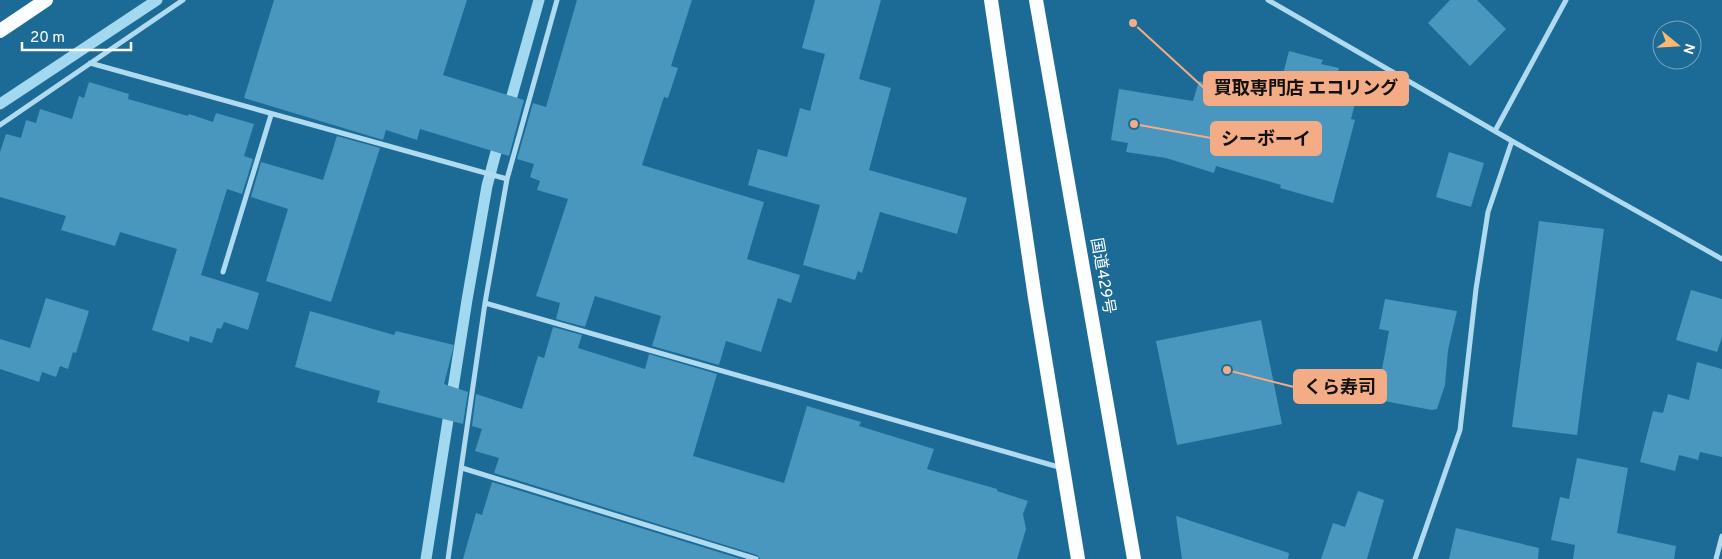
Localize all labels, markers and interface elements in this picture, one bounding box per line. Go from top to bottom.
scale bar [22,20,131,52]
north arrow [1652,20,1702,70]
text: 20 m [30,29,65,48]
text: N [1678,41,1698,56]
callout: 買取専門店 エコリング [1204,72,1408,105]
text: 買取専門店 エコリング [1214,78,1398,101]
callout: シーボーイ [1211,122,1321,155]
text: シーボーイ [1221,129,1311,152]
street label: 国道429号 [1085,236,1119,316]
callout: くら寿司 [1294,370,1386,403]
text: くら寿司 [1304,377,1376,400]

